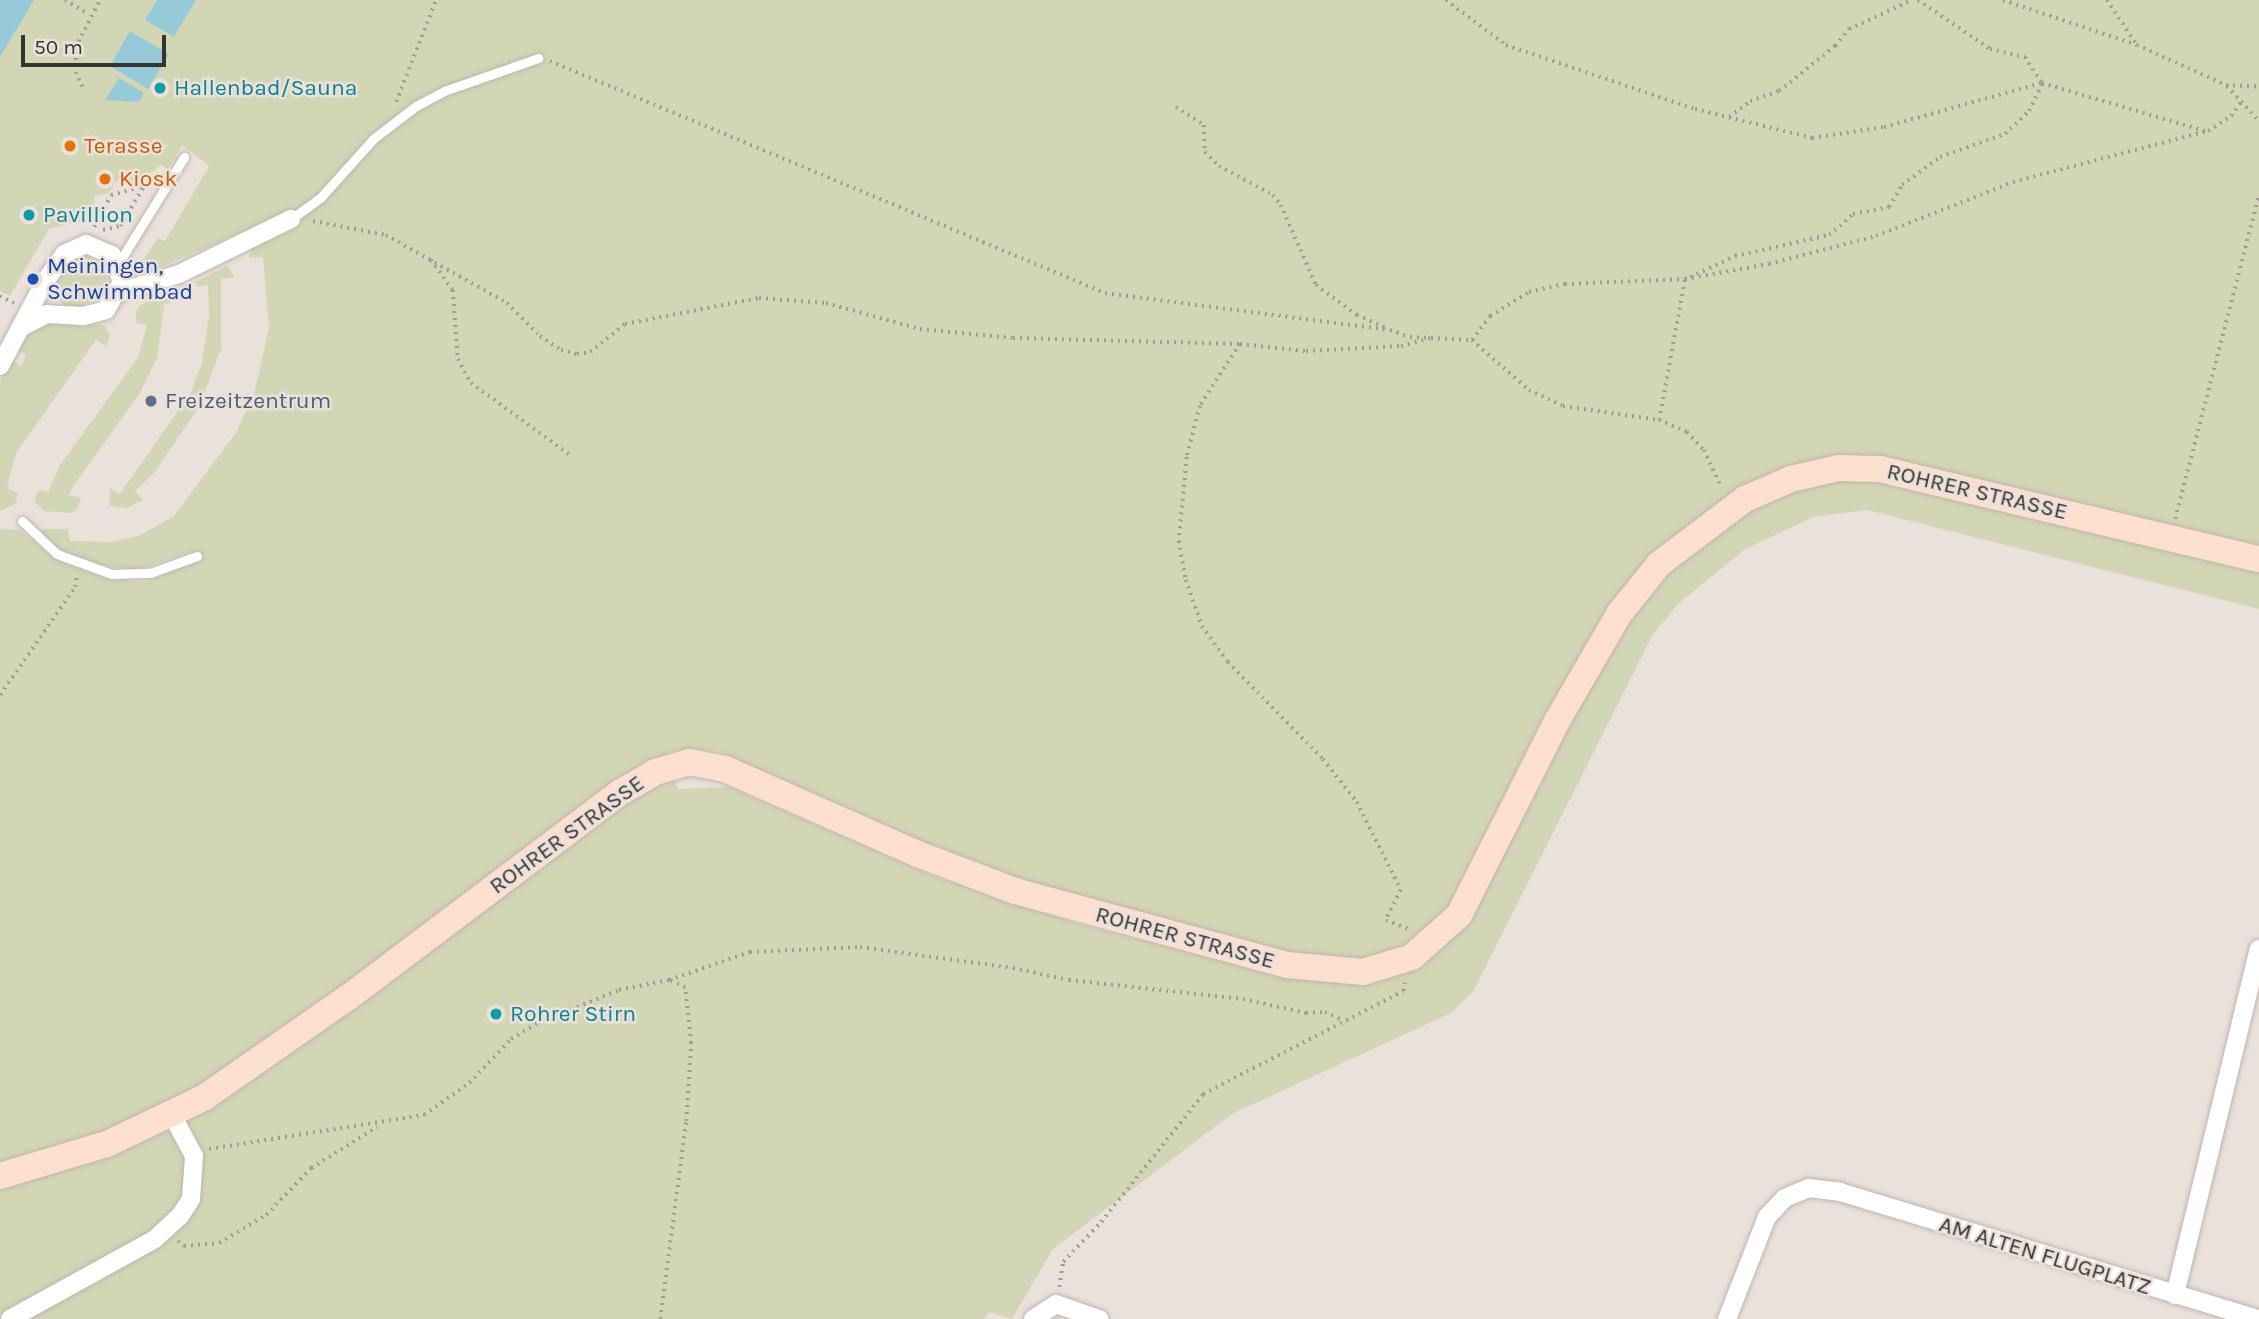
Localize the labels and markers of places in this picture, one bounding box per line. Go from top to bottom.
place label: Hallenbad/Sauna [174,74,357,102]
marker: Hallenbad/Sauna [152,80,168,96]
place label: Terasse [84,132,163,160]
marker: Terasse [62,138,78,154]
place label: Kiosk [119,165,177,193]
marker: Kiosk [97,171,113,187]
place label: Pavillion [43,201,133,229]
marker: Pavillion [21,207,37,223]
place label: Meiningen, Schwimmbad [47,252,193,306]
marker: Meiningen, Schwimmbad [25,271,41,287]
place label: Freizeitzentrum [165,387,331,415]
marker: Freizeitzentrum [143,393,159,409]
place label: Rohrer Stirn [510,1000,636,1028]
marker: Rohrer Stirn [488,1006,504,1022]

